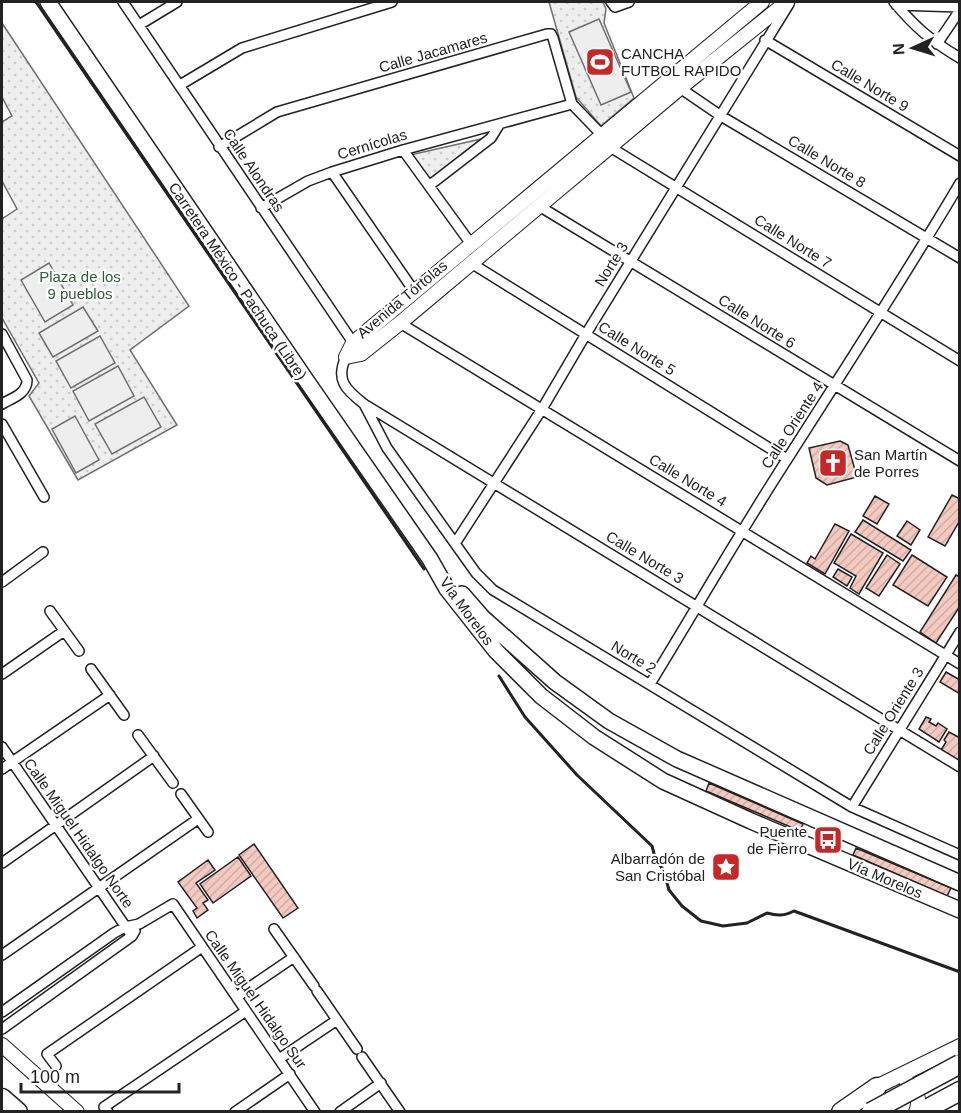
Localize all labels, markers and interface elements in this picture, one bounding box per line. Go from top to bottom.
north arrow [883,18,943,78]
street label: Calle Jacamares [377,28,489,76]
text: N [890,43,907,55]
place label: CANCHA FUTBOL RAPIDO [621,45,741,79]
sports icon: CANCHA FUTBOL RAPIDO [584,46,616,78]
street label: Calle Norte 9 [828,55,912,115]
street label: Calle Alondras [220,125,288,215]
street label: Cernícolas [335,125,409,163]
street label: Calle Norte 8 [785,131,869,191]
street label: Carretera México - Pachuca (Libre) [165,179,311,383]
street label: Calle Norte 7 [751,211,835,271]
street label: Norte 3 [591,239,631,289]
street label: Avenida Tórtolas [354,256,450,342]
park label: Plaza de los 9 pueblos [39,268,121,302]
street label: Calle Norte 6 [715,291,799,351]
street label: Calle Norte 5 [595,318,679,378]
street label: Calle Oriente 4 [758,378,826,472]
place label: San Martín de Porres [854,446,927,480]
church icon: San Martín de Porres [817,447,849,479]
street label: Calle Norte 4 [646,450,730,510]
street label: Calle Norte 3 [603,527,687,587]
street label: Vía Morelos [437,574,497,648]
street label: Norte 2 [609,637,659,677]
street label: Calle Oriente 3 [859,664,927,758]
street label: Calle Miguel Hidalgo Norte [21,755,137,911]
place label: Puente de Fierro [747,823,807,857]
bus stop icon: Puente de Fierro [812,824,844,856]
place label: Albarradón de San Cristóbal [611,850,705,884]
place icon: Albarradón de San Cristóbal [710,851,742,883]
street label: Vía Morelos [845,855,925,901]
street label: Calle Miguel Hidalgo Sur [202,927,310,1071]
scale bar [21,1056,178,1094]
text: 100 m [30,1067,80,1087]

